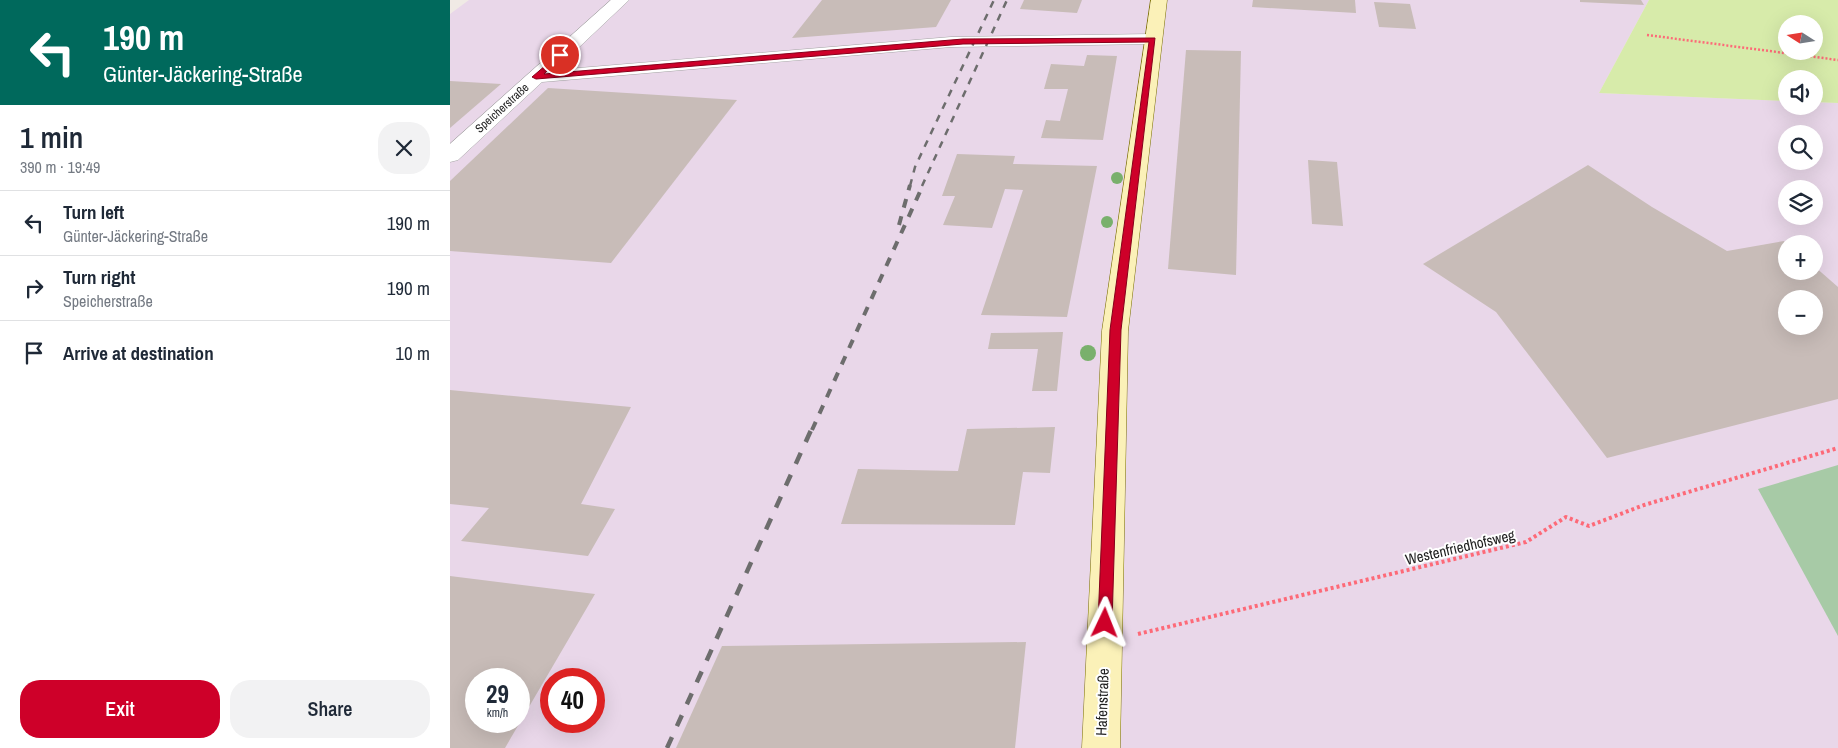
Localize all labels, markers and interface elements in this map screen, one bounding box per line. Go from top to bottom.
text: 190 m [103,14,184,61]
north arrow [1778,15,1822,60]
map controls [1778,15,1823,335]
icon: left [20,20,85,85]
pin [539,34,581,76]
icon: arrive [546,41,574,69]
text: Günter-Jäckering-Straße [103,59,303,89]
button: sound [1778,70,1823,115]
street label: Speicherstraße [472,80,532,136]
text: 1 min [20,117,83,157]
button: close [378,122,430,174]
button: search [1778,125,1823,170]
text: 390 m · 19:49 [20,156,100,178]
button: layers [1778,180,1823,225]
text: Turn left [63,199,124,225]
icon: left [20,209,48,237]
text: 190 m [387,210,430,236]
text: Günter-Jäckering-Straße [63,225,208,247]
button: + [1778,235,1823,280]
text: Turn right [63,264,135,290]
icon: right [20,274,48,302]
text: 190 m [387,275,430,301]
text: Speicherstraße [63,290,153,312]
button: − [1778,290,1823,335]
icon: arrive [20,339,48,367]
text: Arrive at destination [63,340,214,366]
text: 10 m [395,340,430,366]
street label: Westenfriedhofsweg [1403,524,1517,570]
position arrow [1078,596,1130,648]
speed limit sign: 40 [540,668,605,733]
street label: Hafenstraße [1090,668,1114,736]
text: 29 [486,677,509,711]
button: Exit [20,680,220,738]
button: Share [230,680,430,738]
text: km/h [487,705,508,721]

